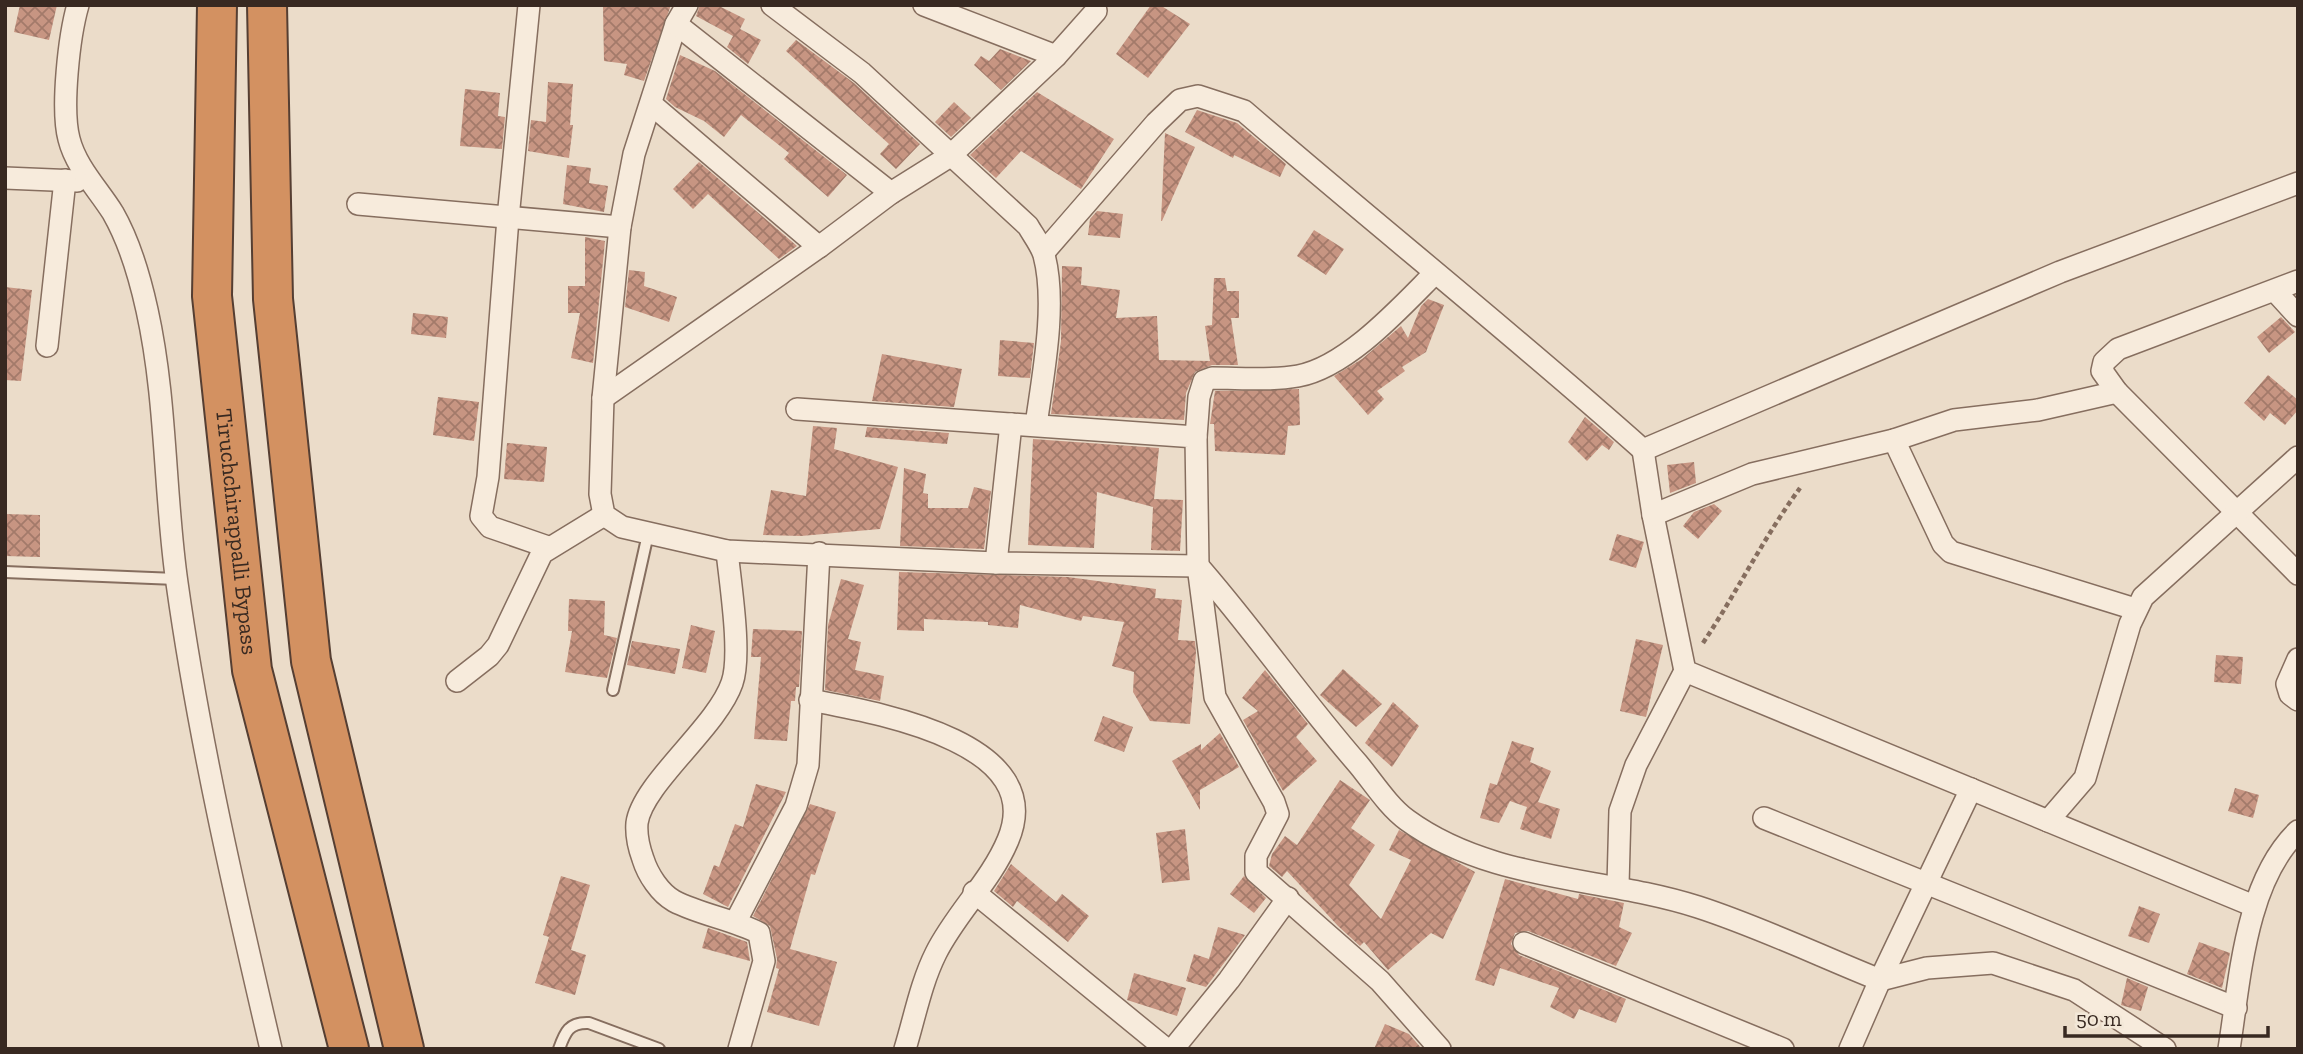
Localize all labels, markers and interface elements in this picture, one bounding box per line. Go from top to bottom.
street label: Tiruchchirappalli Bypass [210,407,264,656]
scale bar [2065,995,2268,1038]
text: 50 m [2076,1006,2122,1031]

